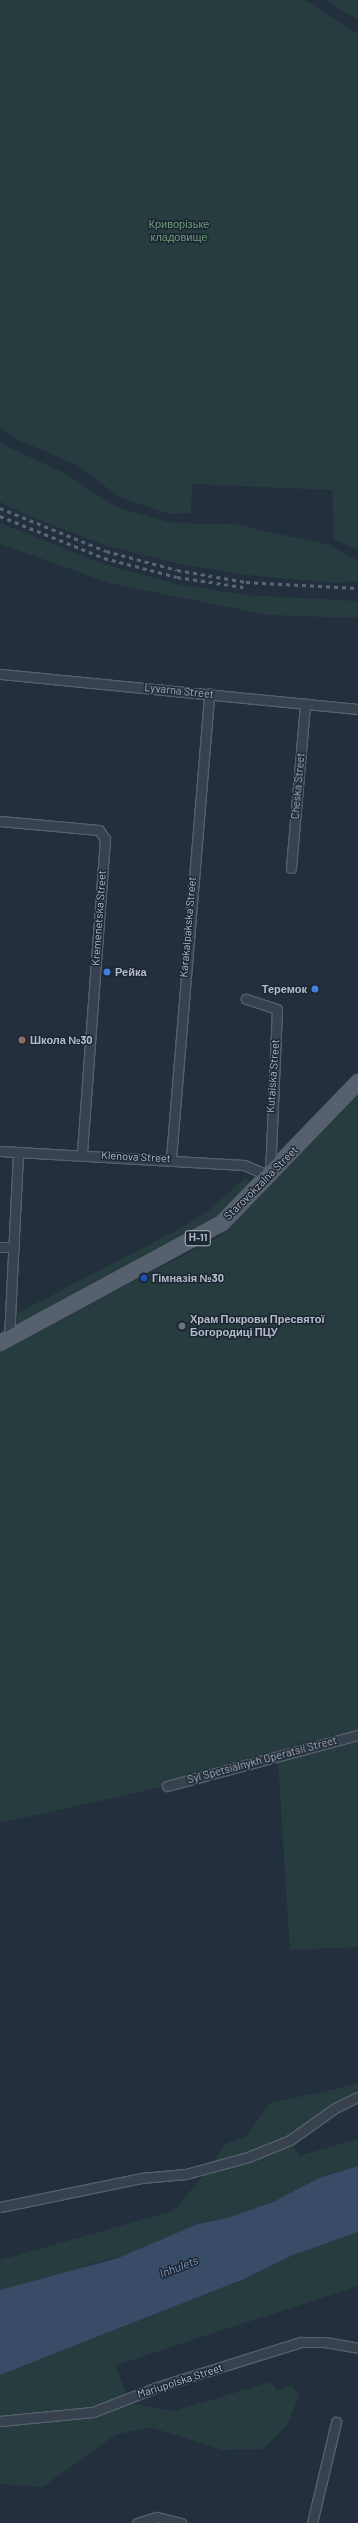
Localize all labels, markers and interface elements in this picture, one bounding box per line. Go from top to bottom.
park label: Криворізьке кладовище [149,218,209,244]
street label: Lyvarna Street [144,681,214,701]
street label: Cheska Street [289,752,307,820]
street label: Kremenetska Street [89,870,109,966]
street label: Karakalpakska Street [177,876,199,978]
place label: Рейка [115,965,147,979]
marker: Рейка [102,967,112,977]
place label: Теремок [262,982,307,996]
marker: Теремок [310,984,320,994]
place label: Школа №30 [30,1033,93,1047]
marker: Школа №30 [17,1035,27,1045]
street label: Kutaiska Street [264,1039,282,1113]
street label: Starovokzalna Street [221,1143,301,1223]
street label: Klenova Street [101,1149,171,1165]
road number: Н-11 [184,1230,212,1246]
place label: Гімназія №30 [152,1271,224,1285]
marker: Гімназія №30 [139,1273,149,1283]
place label: Храм Покрови Пресвятої Богородиці ПЦУ [190,1313,325,1339]
marker: Храм Покрови Пресвятої Богородиці ПЦУ [177,1321,187,1331]
street label: Syl Spetsialnykh Operatsii Street [186,1734,338,1786]
water label: Inhulets [158,2253,200,2281]
street label: Mariupolska Street [136,2361,224,2401]

